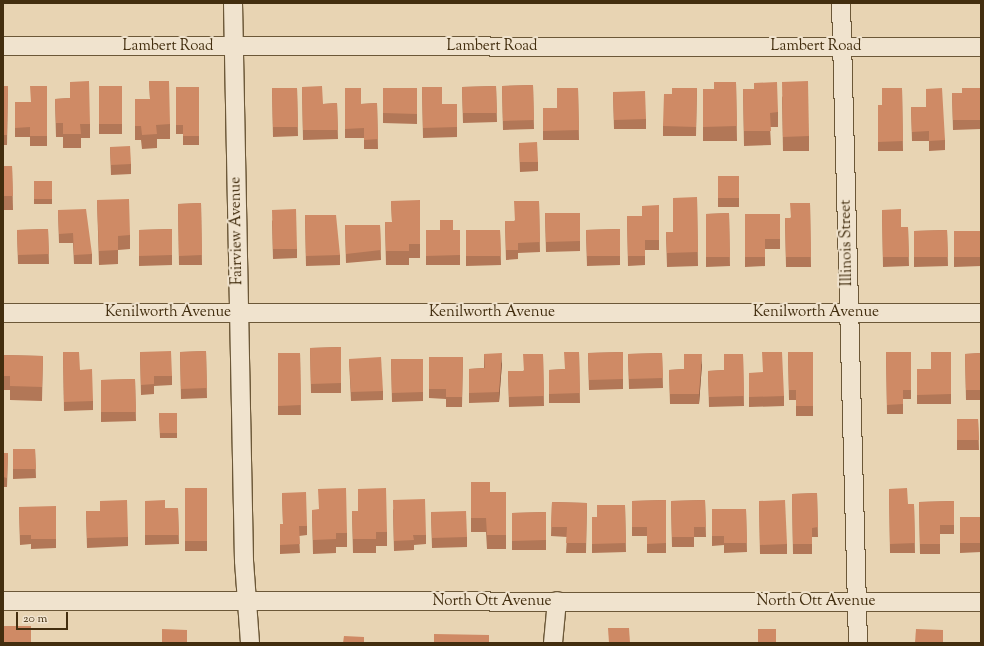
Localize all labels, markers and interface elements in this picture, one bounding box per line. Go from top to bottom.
street label: Lambert Road [122,38,214,56]
street label: Lambert Road [446,38,538,56]
street label: Lambert Road [770,38,862,56]
street label: Fairview Avenue [227,177,247,285]
street label: Illinois Street [837,200,857,286]
street label: Kenilworth Avenue [105,304,231,322]
street label: Kenilworth Avenue [429,304,555,322]
street label: Kenilworth Avenue [753,304,879,322]
street label: North Ott Avenue [432,593,552,611]
street label: North Ott Avenue [756,593,876,611]
scale bar [18,604,70,630]
text: 20 m [23,610,47,628]

